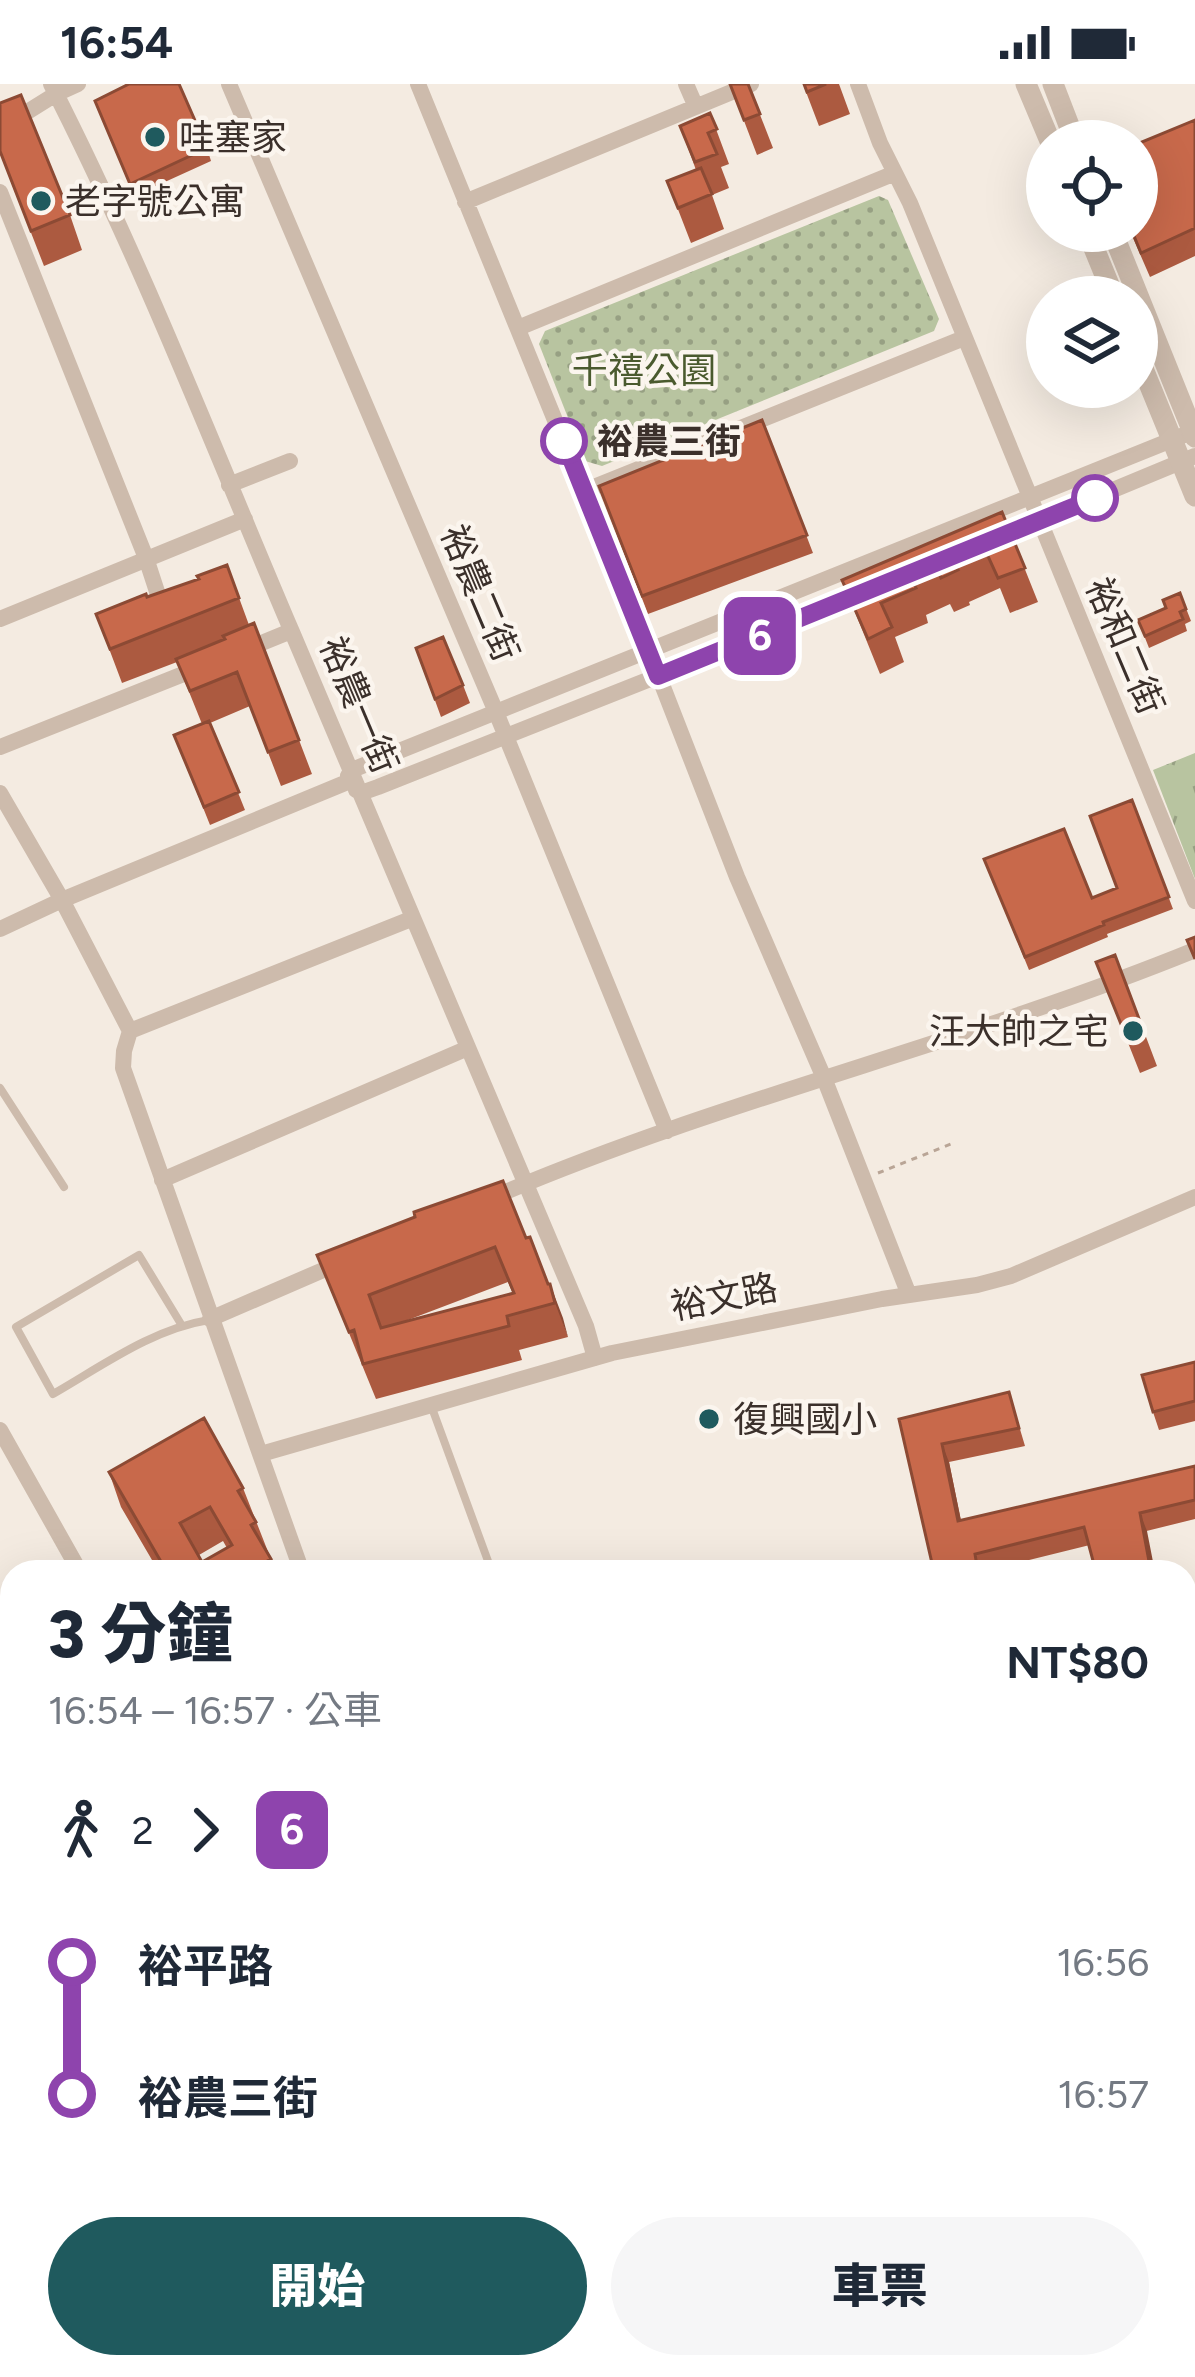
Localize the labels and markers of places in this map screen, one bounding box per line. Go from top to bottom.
place label: 哇塞家 [179,116,287,159]
marker: 哇塞家 [142,124,168,150]
place label: 老字號公寓 [65,180,245,223]
marker: 老字號公寓 [28,188,54,214]
marker: 裕農三街 [542,419,586,463]
place label: 裕農三街 [597,420,741,463]
unlabelled marker [1073,476,1117,520]
place label: 汪大帥之宅 [929,1010,1109,1053]
marker: 汪大帥之宅 [1120,1018,1146,1044]
place label: 復興國小 [733,1398,877,1441]
marker: 復興國小 [696,1406,722,1432]

